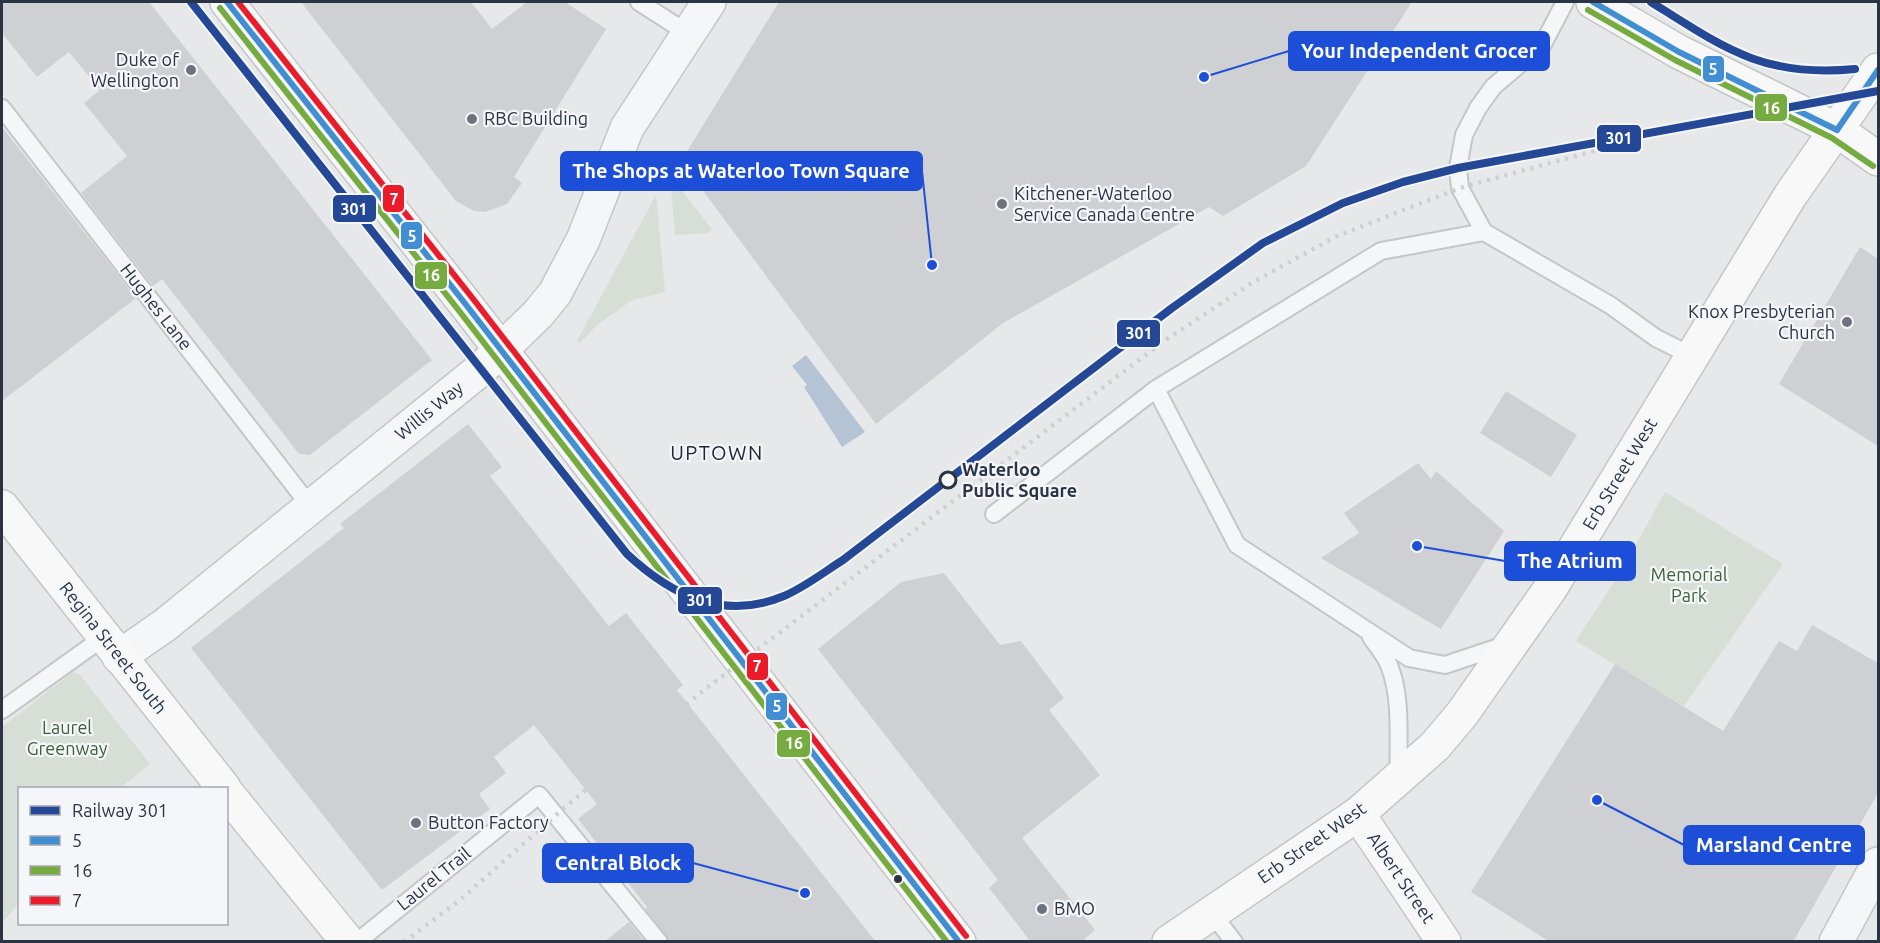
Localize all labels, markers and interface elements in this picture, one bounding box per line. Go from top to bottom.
callout: Your Independent Grocer [1289,32,1549,70]
text: Your Independent Grocer [1301,39,1538,62]
place label: Duke of Wellington [90,49,179,90]
line badge: 5 [1702,55,1725,83]
text: 5 [1708,60,1718,78]
marker: Duke of Wellington [184,63,198,77]
line badge: 16 [1754,93,1788,122]
text: 16 [1762,99,1780,117]
place label: RBC Building [484,108,588,128]
marker: RBC Building [465,112,479,126]
line badge: 301 [1596,124,1642,153]
text: 301 [1605,129,1633,147]
callout: The Shops at Waterloo Town Square [561,152,922,190]
text: The Shops at Waterloo Town Square [572,159,910,182]
place label: Kitchener-Waterloo Service Canada Centre [1014,183,1195,224]
line badge: 7 [382,184,405,213]
text: 7 [389,190,399,208]
line badge: 301 [332,194,377,223]
marker: Kitchener-Waterloo Service Canada Centre [995,197,1009,211]
text: 301 [340,200,368,218]
line badge: 5 [400,221,423,250]
text: 5 [407,227,417,245]
street label: Hughes Lane [117,259,197,354]
line badge: 16 [414,261,448,290]
text: 16 [422,266,440,284]
place label: Knox Presbyterian Church [1688,301,1835,342]
marker: Knox Presbyterian Church [1840,315,1854,329]
line badge: 301 [1116,319,1161,348]
text: 301 [1125,324,1153,342]
street label: Willis Way [390,377,467,444]
street label: Erb Street West [1578,414,1660,533]
district label: UPTOWN [670,441,764,464]
place label: Waterloo Public Square [962,459,1077,500]
marker: Waterloo Public Square [939,471,957,489]
callout: The Atrium [1505,542,1635,580]
text: The Atrium [1517,549,1623,572]
park label: Memorial Park [1651,564,1728,605]
street label: Regina Street South [56,578,171,717]
line badge: 301 [677,586,723,615]
text: 301 [686,591,714,609]
line badge: 7 [746,652,769,681]
text: 7 [752,657,762,675]
line badge: 5 [765,692,788,721]
text: 5 [772,697,782,715]
park label: Laurel Greenway [27,717,108,758]
line badge: 16 [776,729,811,758]
text: 16 [785,734,803,752]
legend [18,787,228,925]
street label: Erb Street West [1254,798,1369,887]
text: Railway 301 [72,800,168,820]
place label: Button Factory [428,812,549,832]
marker: Button Factory [409,816,423,830]
callout: Marsland Centre [1684,826,1864,864]
street label: Albert Street [1364,828,1440,927]
text: 5 [72,830,82,850]
text: Marsland Centre [1696,833,1852,856]
street label: Laurel Trail [393,842,474,914]
callout: Central Block [543,844,693,882]
text: Central Block [555,851,681,874]
text: 16 [72,860,92,880]
unlabelled marker [892,873,904,885]
text: 7 [72,890,82,910]
place label: BMO [1054,898,1095,918]
marker: BMO [1035,902,1049,916]

